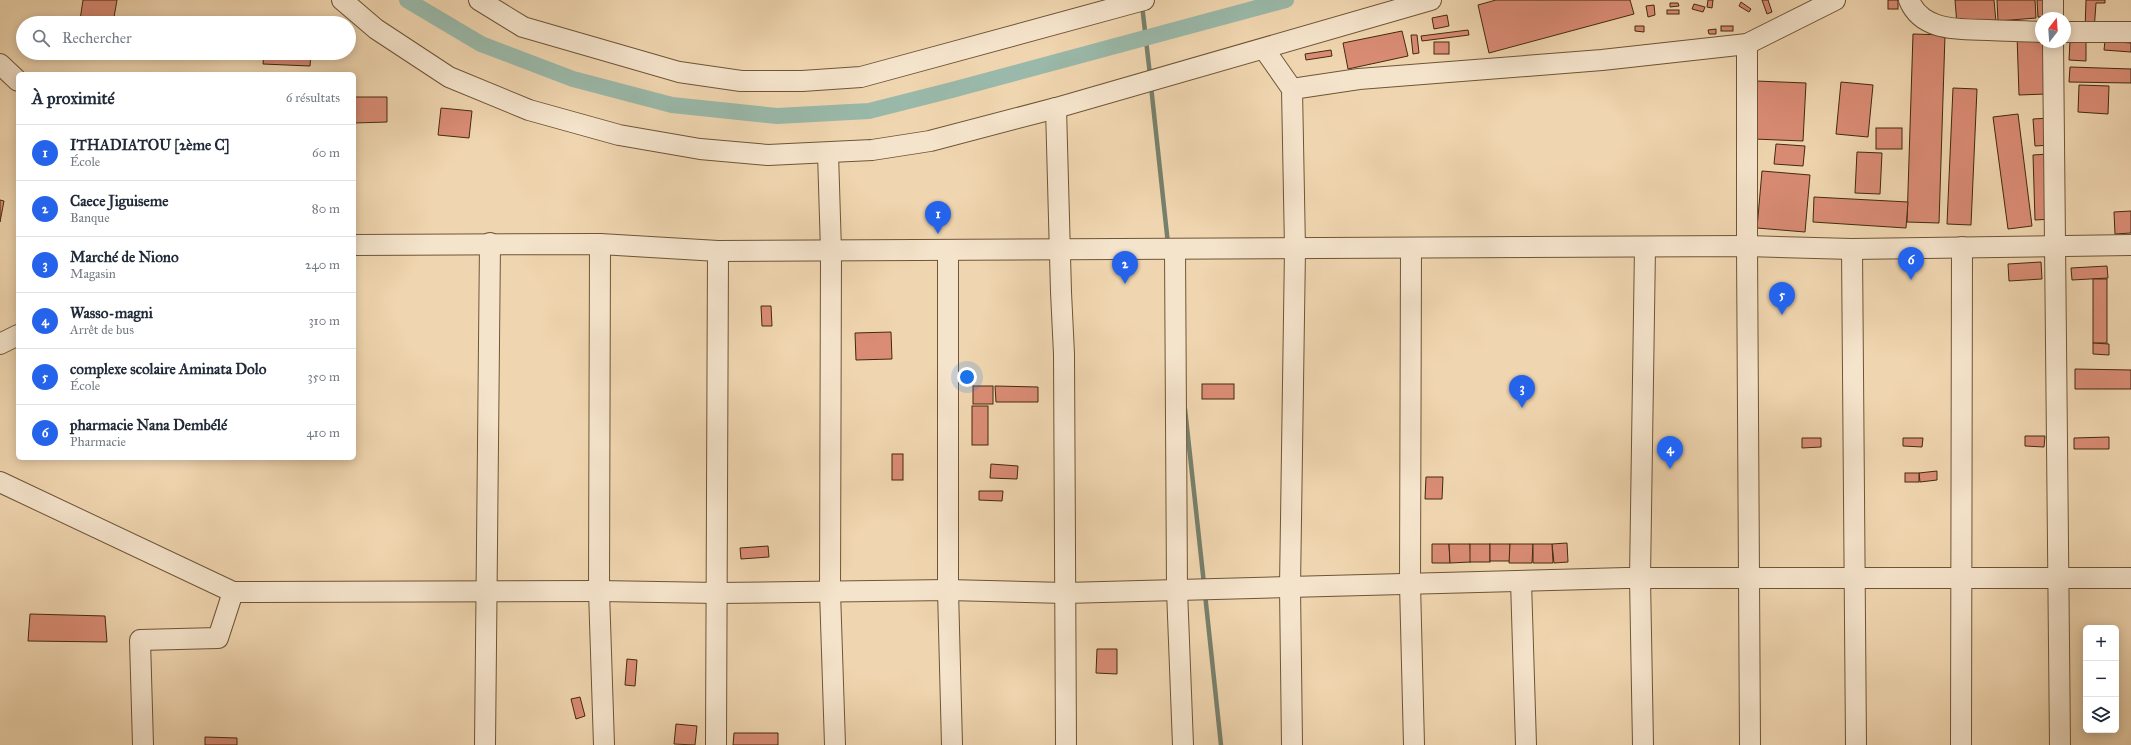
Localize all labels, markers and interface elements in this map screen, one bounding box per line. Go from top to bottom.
north arrow [2035,12,2071,48]
search box [16,16,356,60]
icon: search [30,27,52,49]
text: Rechercher [62,29,132,47]
text: À proximité [32,88,115,109]
text: 6 résultats [286,90,340,106]
text: ITHADIATOU [2ème C] [70,136,230,154]
text: 1 [42,145,48,161]
text: 60 m [312,145,340,161]
text: École [70,154,100,170]
text: Caece Jiguiseme [70,192,169,210]
text: 2 [42,201,48,217]
text: 80 m [312,201,340,217]
pin: 1 [925,201,951,234]
text: Banque [70,210,110,226]
pin: 6 [1898,247,1924,280]
text: Marché de Niono [70,248,179,266]
pin: 2 [1112,251,1138,284]
text: 3 [42,257,48,273]
text: 240 m [305,257,340,273]
text: Magasin [70,266,116,282]
pin: 5 [1769,282,1795,315]
text: Wasso-magni [70,304,153,322]
text: 4 [41,313,49,329]
text: 310 m [308,313,340,329]
text: Arrêt de bus [70,322,134,338]
text: complexe scolaire Aminata Dolo [70,360,266,378]
your location [957,367,977,387]
text: 5 [42,369,48,385]
text: 350 m [307,369,340,385]
pin: 3 [1509,375,1535,408]
text: École [70,378,100,394]
text: pharmacie Nana Dembélé [70,416,227,434]
text: 6 [42,425,48,441]
text: 410 m [306,425,340,441]
text: Pharmacie [70,434,126,450]
pin: 4 [1657,436,1683,469]
map controls [2083,625,2119,733]
button: + [2083,625,2119,661]
button: − [2083,661,2119,697]
button: layers [2083,697,2119,733]

